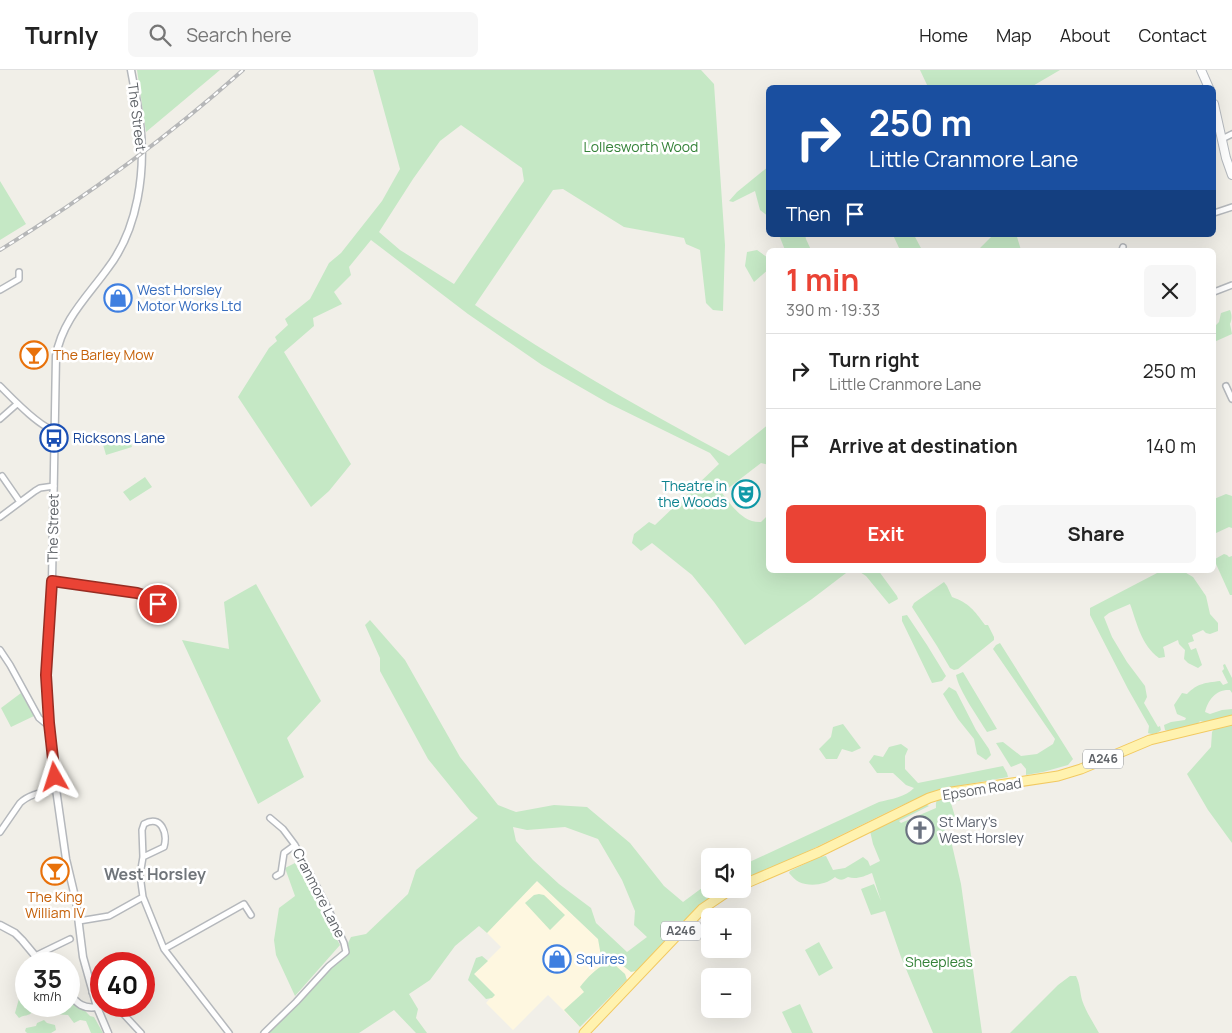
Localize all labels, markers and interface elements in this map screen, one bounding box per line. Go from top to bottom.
search box [128,12,478,57]
text: Turnly [25,18,98,51]
icon: search [146,21,174,49]
text: Search here [186,22,292,48]
text: Home [919,23,968,47]
text: Map [996,23,1032,47]
text: About [1060,23,1110,47]
text: Contact [1138,23,1207,47]
street label: The Street [124,82,151,153]
text: 250 m [869,99,972,147]
icon: right [786,105,851,170]
park label: Lollesworth Wood [584,137,698,156]
text: Little Cranmore Lane [869,144,1078,174]
icon: arrive [841,200,869,228]
text: Then [786,201,831,227]
text: 1 min [786,259,859,300]
button: close [1144,265,1196,317]
place label: West Horsley Motor Works Ltd [137,280,241,315]
shop icon: West Horsley Motor Works Ltd [103,283,133,313]
text: 390 m · 19:33 [786,299,880,321]
bar icon: The Barley Mow [19,340,49,370]
place label: The Barley Mow [53,345,154,364]
text: Turn right [829,347,919,373]
icon: right [786,357,814,385]
text: 250 m [1143,358,1196,384]
text: Little Cranmore Lane [829,373,981,395]
bus stop icon: Ricksons Lane [39,423,69,453]
place label: Ricksons Lane [73,428,165,447]
icon: arrive [786,432,814,460]
text: Arrive at destination [829,433,1018,459]
text: 140 m [1146,433,1196,459]
place label: Theatre in the Woods [658,476,727,511]
theatre icon: Theatre in the Woods [731,479,761,509]
street label: The Street [42,493,63,563]
button: Exit [786,505,986,563]
button: Share [996,505,1196,563]
pin [137,583,179,625]
icon: arrive [144,590,172,618]
position arrow [28,750,80,802]
road number: A246 [1083,750,1123,769]
street label: Epsom Road [941,773,1023,804]
place label: St Mary's West Horsley [939,812,1024,847]
church icon: St Mary's West Horsley [905,815,935,845]
street label: Cranmore Lane [289,845,350,941]
map controls [701,848,751,1018]
button: sound [701,848,751,898]
bar icon: The King William IV [40,856,70,886]
district label: West Horsley [104,863,206,885]
place label: The King William IV [25,887,86,922]
button: + [701,908,751,958]
road number: A246 [661,921,701,940]
shop icon: Squires [542,944,572,974]
place label: Squires [576,949,625,968]
speed limit sign: 40 [90,952,155,1017]
park label: Sheepleas [905,952,973,971]
text: 35 [33,961,62,996]
button: − [701,968,751,1018]
text: km/h [34,988,61,1005]

